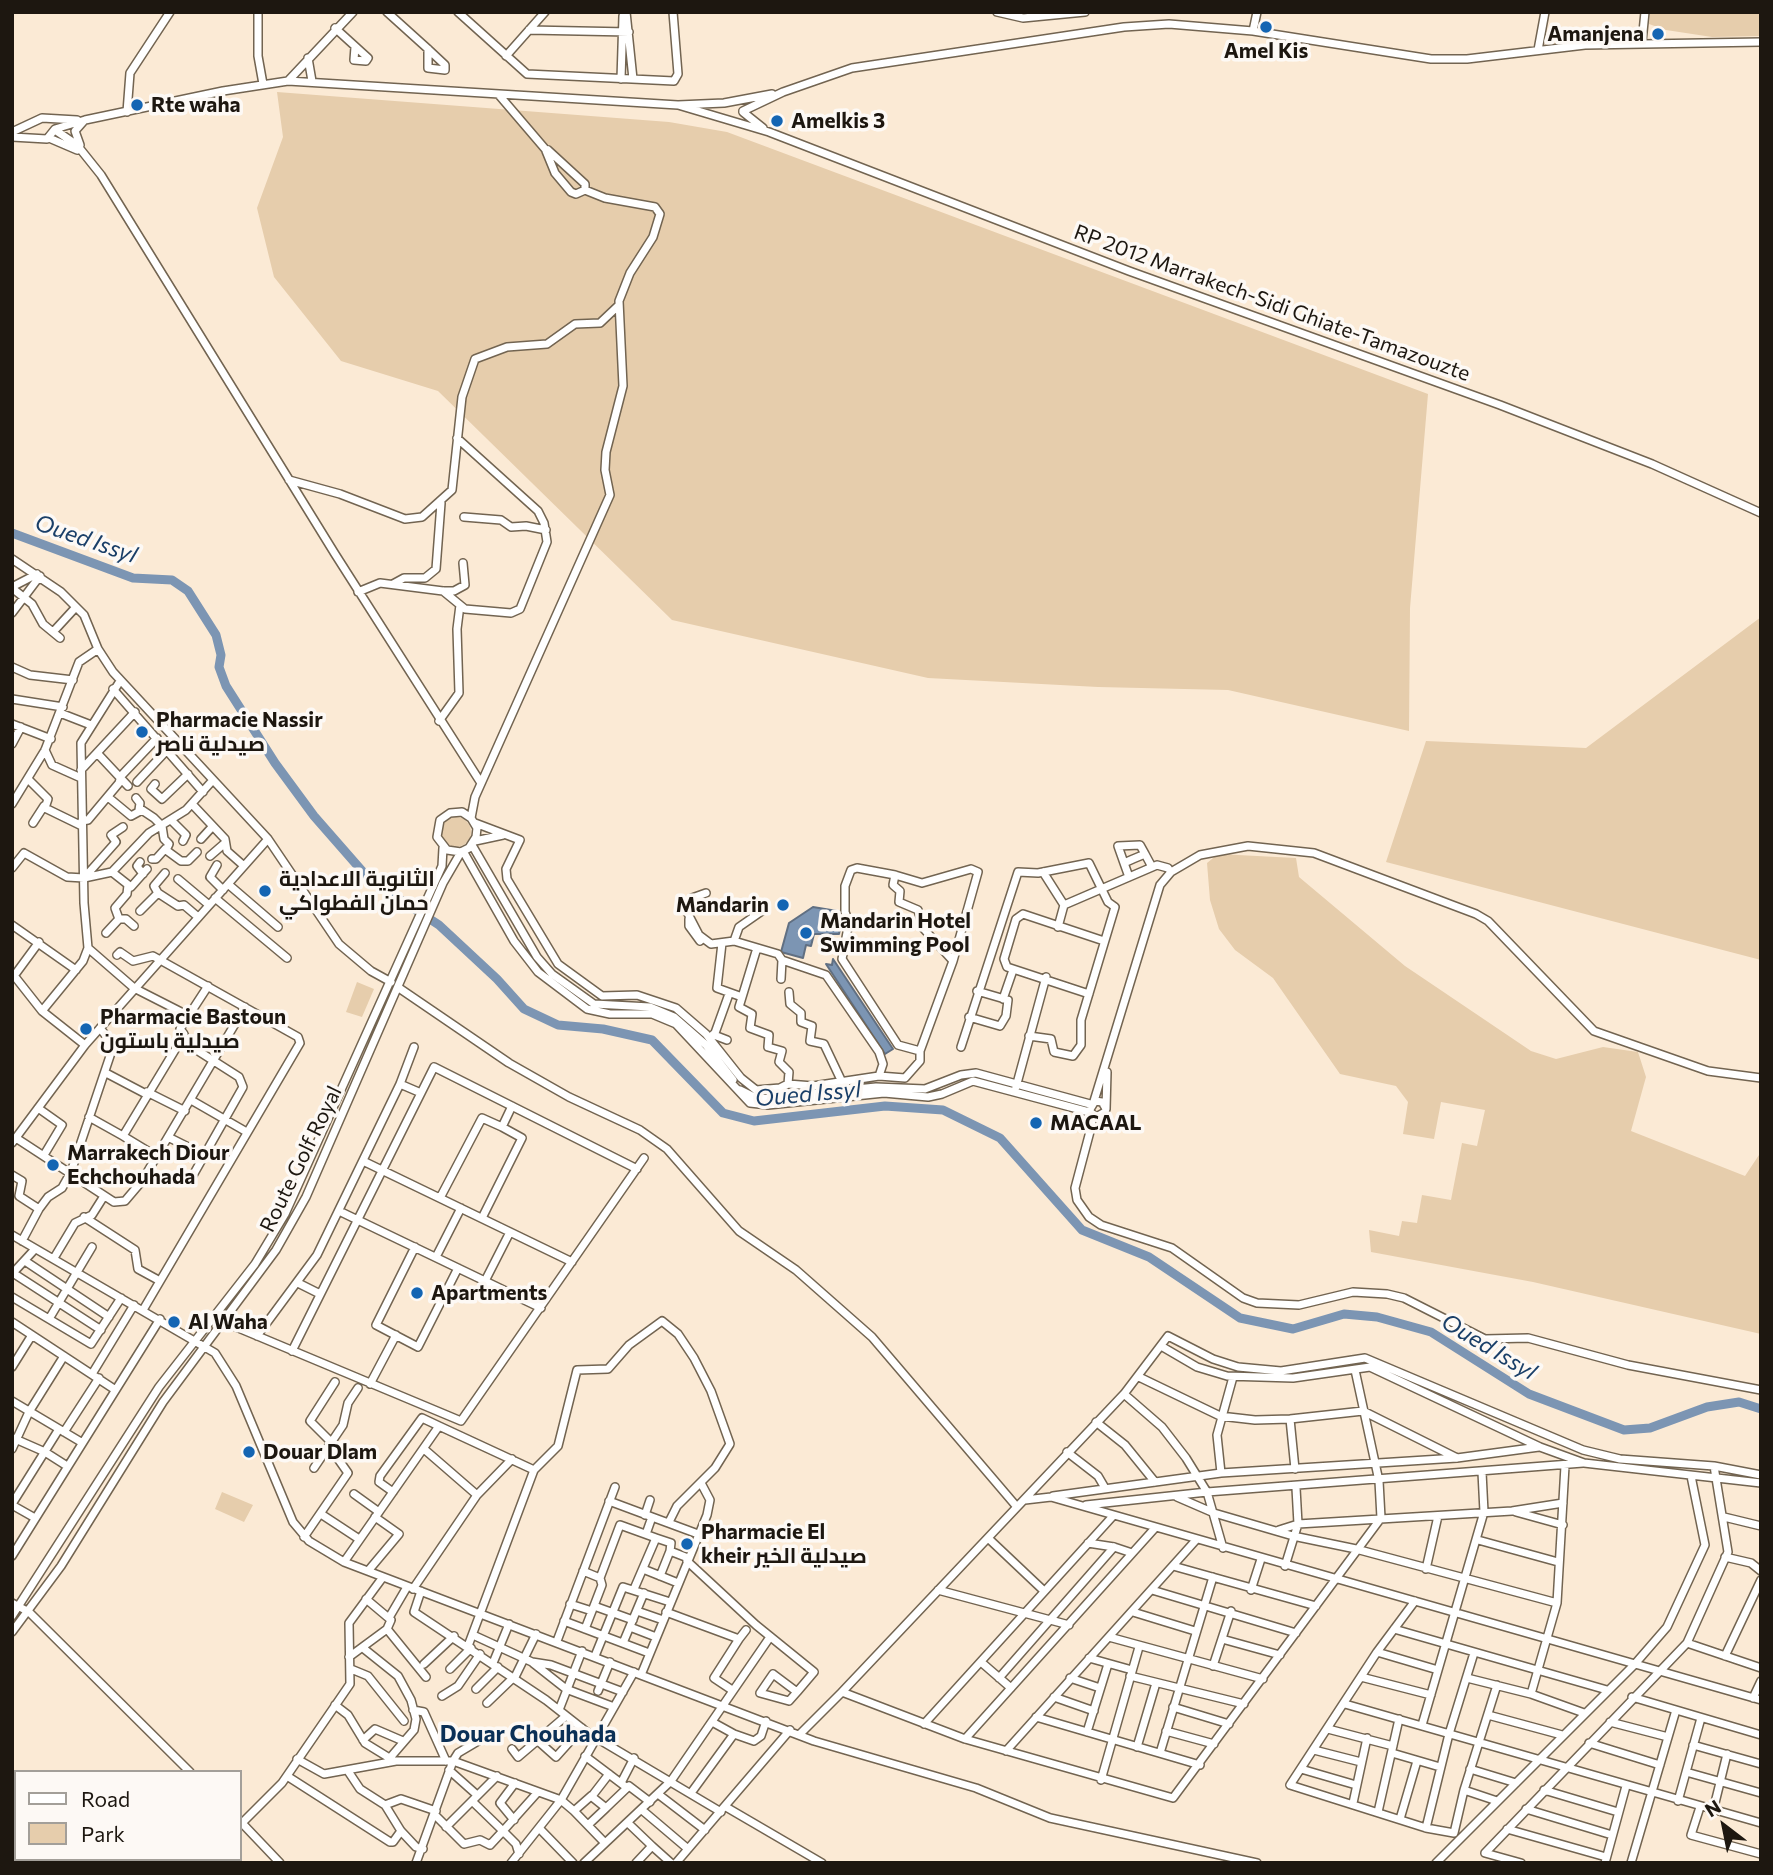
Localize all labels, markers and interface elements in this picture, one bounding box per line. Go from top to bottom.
marker: Amel Kis [1258,19,1274,35]
place label: Amanjena [1547,21,1644,47]
marker: Amanjena [1650,26,1666,42]
place label: Amel Kis [1224,38,1308,64]
place label: Rte waha [151,92,241,118]
marker: Rte waha [129,97,145,113]
place label: Amelkis 3 [791,108,885,134]
marker: Amelkis 3 [769,113,785,129]
street label: RP 2012 Marrakech-Sidi Ghiate-Tamazouzte [1070,219,1474,387]
water label: Oued Issyl [31,509,141,569]
place label: Pharmacie Nassir صيدلية ناصر [156,707,323,757]
marker: Pharmacie Nassir صيدلية ناصر [134,724,150,740]
place label: الثانوية الاعدادية حمان الفطواكي [279,866,435,916]
marker: الثانوية الاعدادية حمان الفطواكي [257,883,273,899]
place label: Mandarin [676,892,769,918]
marker: Mandarin [775,897,791,913]
place label: Mandarin Hotel Swimming Pool [820,908,971,958]
marker: Mandarin Hotel Swimming Pool [798,925,814,941]
place label: Pharmacie Bastoun صيدلية باستون [100,1004,286,1054]
marker: Pharmacie Bastoun صيدلية باستون [78,1021,94,1037]
water label: Oued Issyl [754,1076,862,1112]
street label: Route Golf Royal [255,1082,347,1236]
place label: MACAAL [1050,1110,1141,1136]
marker: MACAAL [1028,1115,1044,1131]
place label: Marrakech Diour Echchouhada [67,1140,230,1190]
marker: Marrakech Diour Echchouhada [45,1157,61,1173]
place label: Apartments [431,1280,547,1306]
marker: Apartments [409,1285,425,1301]
water label: Oued Issyl [1436,1308,1542,1386]
place label: Al Waha [188,1309,268,1335]
marker: Al Waha [166,1314,182,1330]
place label: Douar Dlam [263,1439,377,1465]
marker: Douar Dlam [241,1444,257,1460]
place label: Pharmacie El kheir صيدلية الخير [701,1519,867,1569]
marker: Pharmacie El kheir صيدلية الخير [679,1536,695,1552]
district label: Douar Chouhada [440,1720,616,1748]
legend [14,1770,242,1861]
text: Road [81,1786,130,1811]
north arrow [1689,1791,1759,1861]
text: N [1700,1794,1725,1821]
text: Park [81,1821,125,1846]

